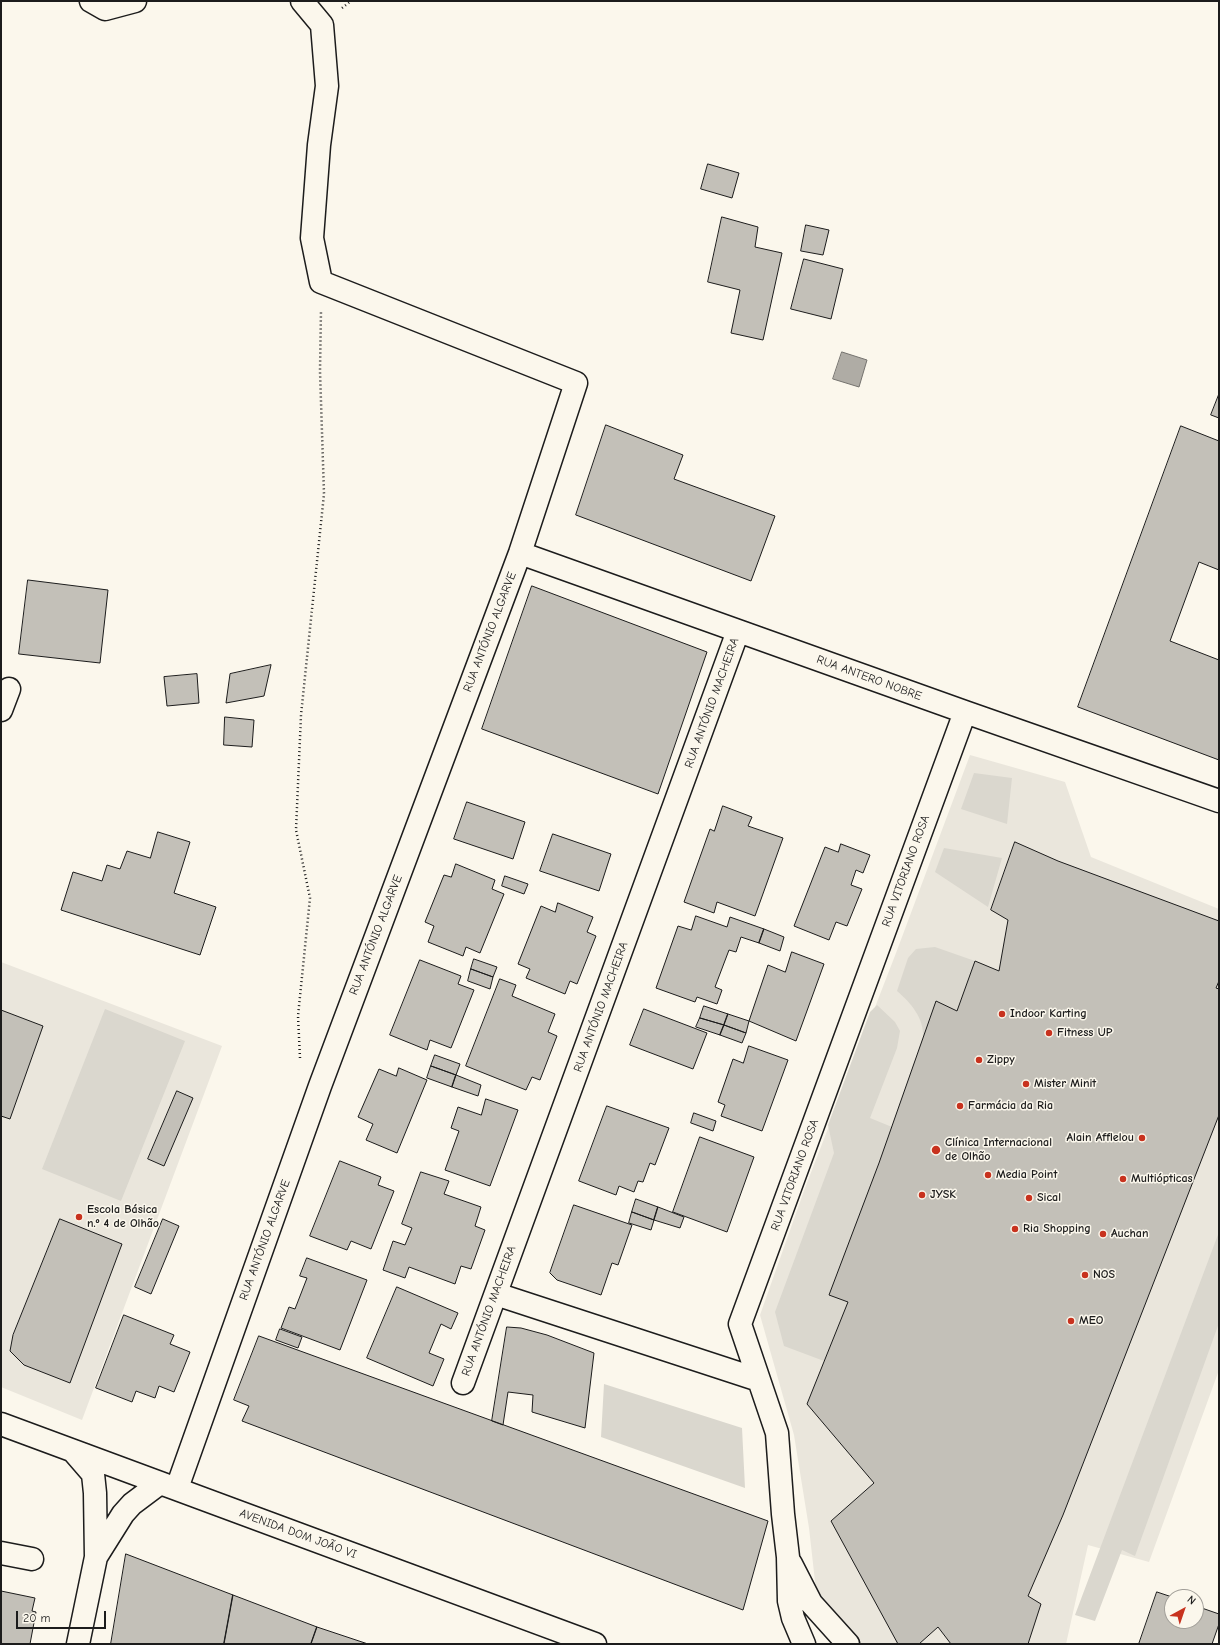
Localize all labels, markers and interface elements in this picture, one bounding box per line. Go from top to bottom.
street label: RUA ANTÓNIO ALGARVE [460,570,520,694]
street label: RUA ANTÓNIO MACHEIRA [682,636,742,770]
street label: RUA ANTERO NOBRE [814,652,924,704]
street label: RUA VITORIANO ROSA [879,813,933,929]
street label: RUA ANTÓNIO ALGARVE [346,873,406,997]
street label: RUA ANTÓNIO MACHEIRA [571,940,631,1074]
place label: Indoor Karting [1010,1007,1087,1021]
marker: Indoor Karting [997,1009,1007,1019]
place label: Fitness UP [1057,1026,1112,1040]
marker: Fitness UP [1044,1028,1054,1038]
place label: Zippy [987,1053,1015,1067]
marker: Zippy [974,1055,984,1065]
place label: Mister Minit [1034,1077,1096,1091]
marker: Mister Minit [1021,1079,1031,1089]
place label: Farmácia da Ria [968,1099,1053,1113]
marker: Farmácia da Ria [955,1101,965,1111]
street label: RUA VITORIANO ROSA [768,1117,822,1233]
place label: Alain Afflelou [1066,1131,1134,1145]
marker: Alain Afflelou [1137,1133,1147,1143]
place label: Clínica Internacional de Olhão [945,1136,1052,1164]
marker: Clínica Internacional de Olhão [930,1144,942,1156]
place label: Media Point [996,1168,1057,1182]
marker: Media Point [983,1170,993,1180]
place label: Multiópticas [1131,1172,1193,1186]
marker: Multiópticas [1118,1174,1128,1184]
street label: RUA ANTÓNIO ALGARVE [236,1178,294,1302]
place label: JYSK [930,1188,956,1202]
marker: JYSK [917,1190,927,1200]
place label: Sical [1037,1191,1061,1205]
marker: Sical [1024,1193,1034,1203]
place label: Escola Básica n.º 4 de Olhão [87,1203,159,1231]
marker: Escola Básica n.º 4 de Olhão [74,1212,84,1222]
place label: Ria Shopping [1023,1222,1091,1236]
marker: Ria Shopping [1010,1224,1020,1234]
place label: Auchan [1111,1227,1148,1241]
marker: Auchan [1098,1229,1108,1239]
street label: RUA ANTÓNIO MACHEIRA [459,1244,519,1378]
place label: NOS [1093,1268,1115,1282]
marker: NOS [1080,1270,1090,1280]
place label: MEO [1079,1314,1103,1328]
marker: MEO [1066,1316,1076,1326]
street label: AVENIDA DOM JOÃO VI [238,1506,358,1562]
north arrow [1164,1589,1204,1629]
text: N [1184,1593,1198,1607]
scale bar [18,1603,108,1629]
text: 20 m [23,1611,51,1625]

